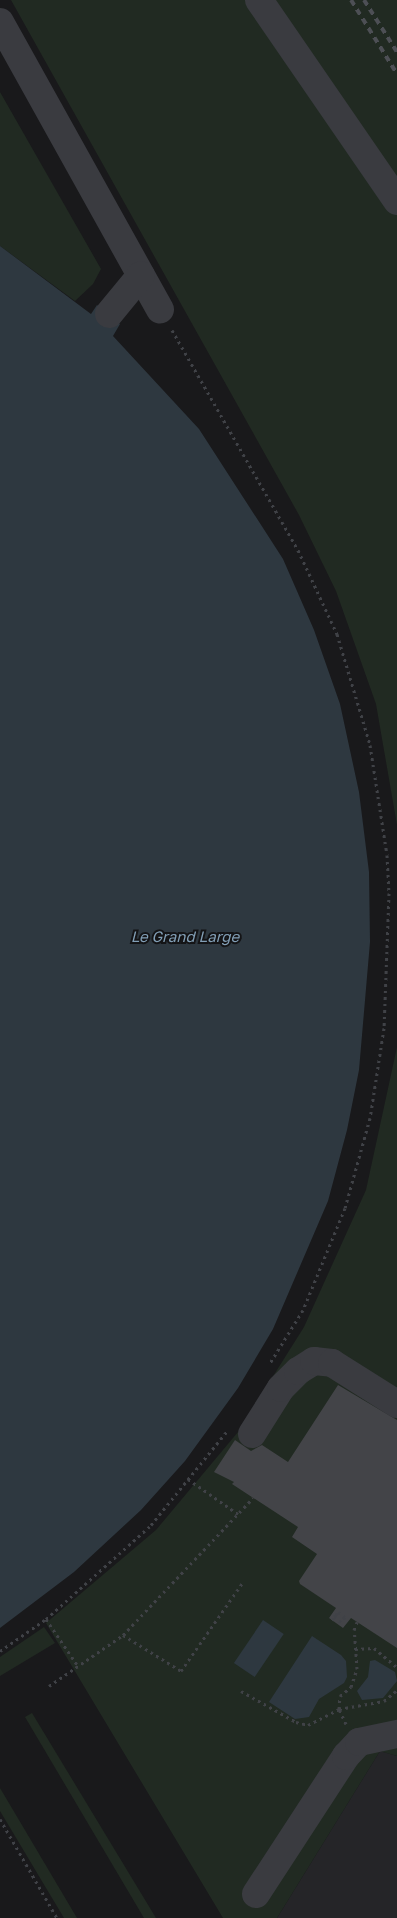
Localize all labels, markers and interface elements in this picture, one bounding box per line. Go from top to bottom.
water label: Le Grand Large [131,928,239,946]

